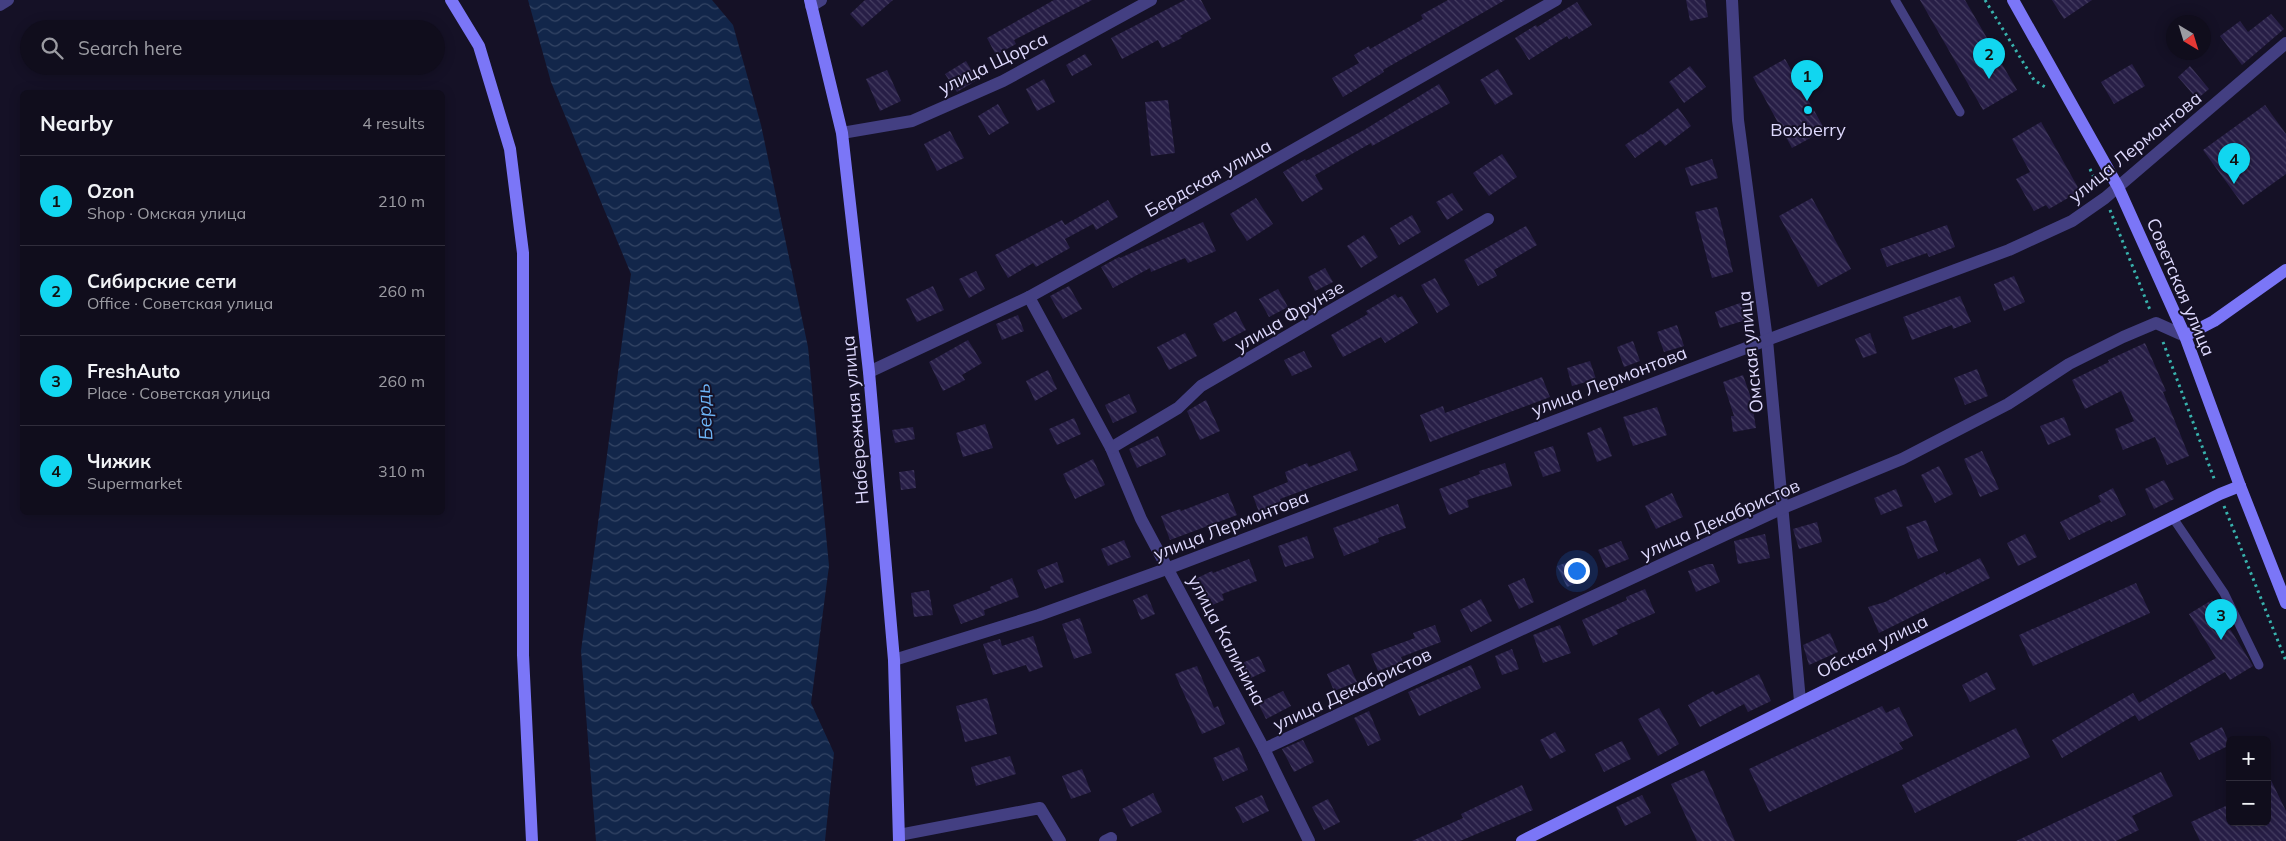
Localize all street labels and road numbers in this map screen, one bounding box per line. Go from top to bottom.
street label: улица Щорса [935,27,1051,99]
street label: улица Лермонтова [2064,86,2206,208]
street label: Бердская улица [1141,134,1275,222]
street label: Советская улица [2142,215,2220,359]
street label: улица Фрунзе [1230,275,1348,357]
street label: Омская улица [1732,290,1768,414]
street label: Набережная улица [836,335,874,505]
street label: улица Лермонтова [1528,341,1690,421]
street label: улица Декабристов [1637,473,1803,565]
street label: улица Лермонтова [1150,485,1312,565]
street label: улица Калинина [1183,571,1271,709]
street label: Обская улица [1813,609,1931,683]
street label: улица Декабристов [1269,642,1435,736]

